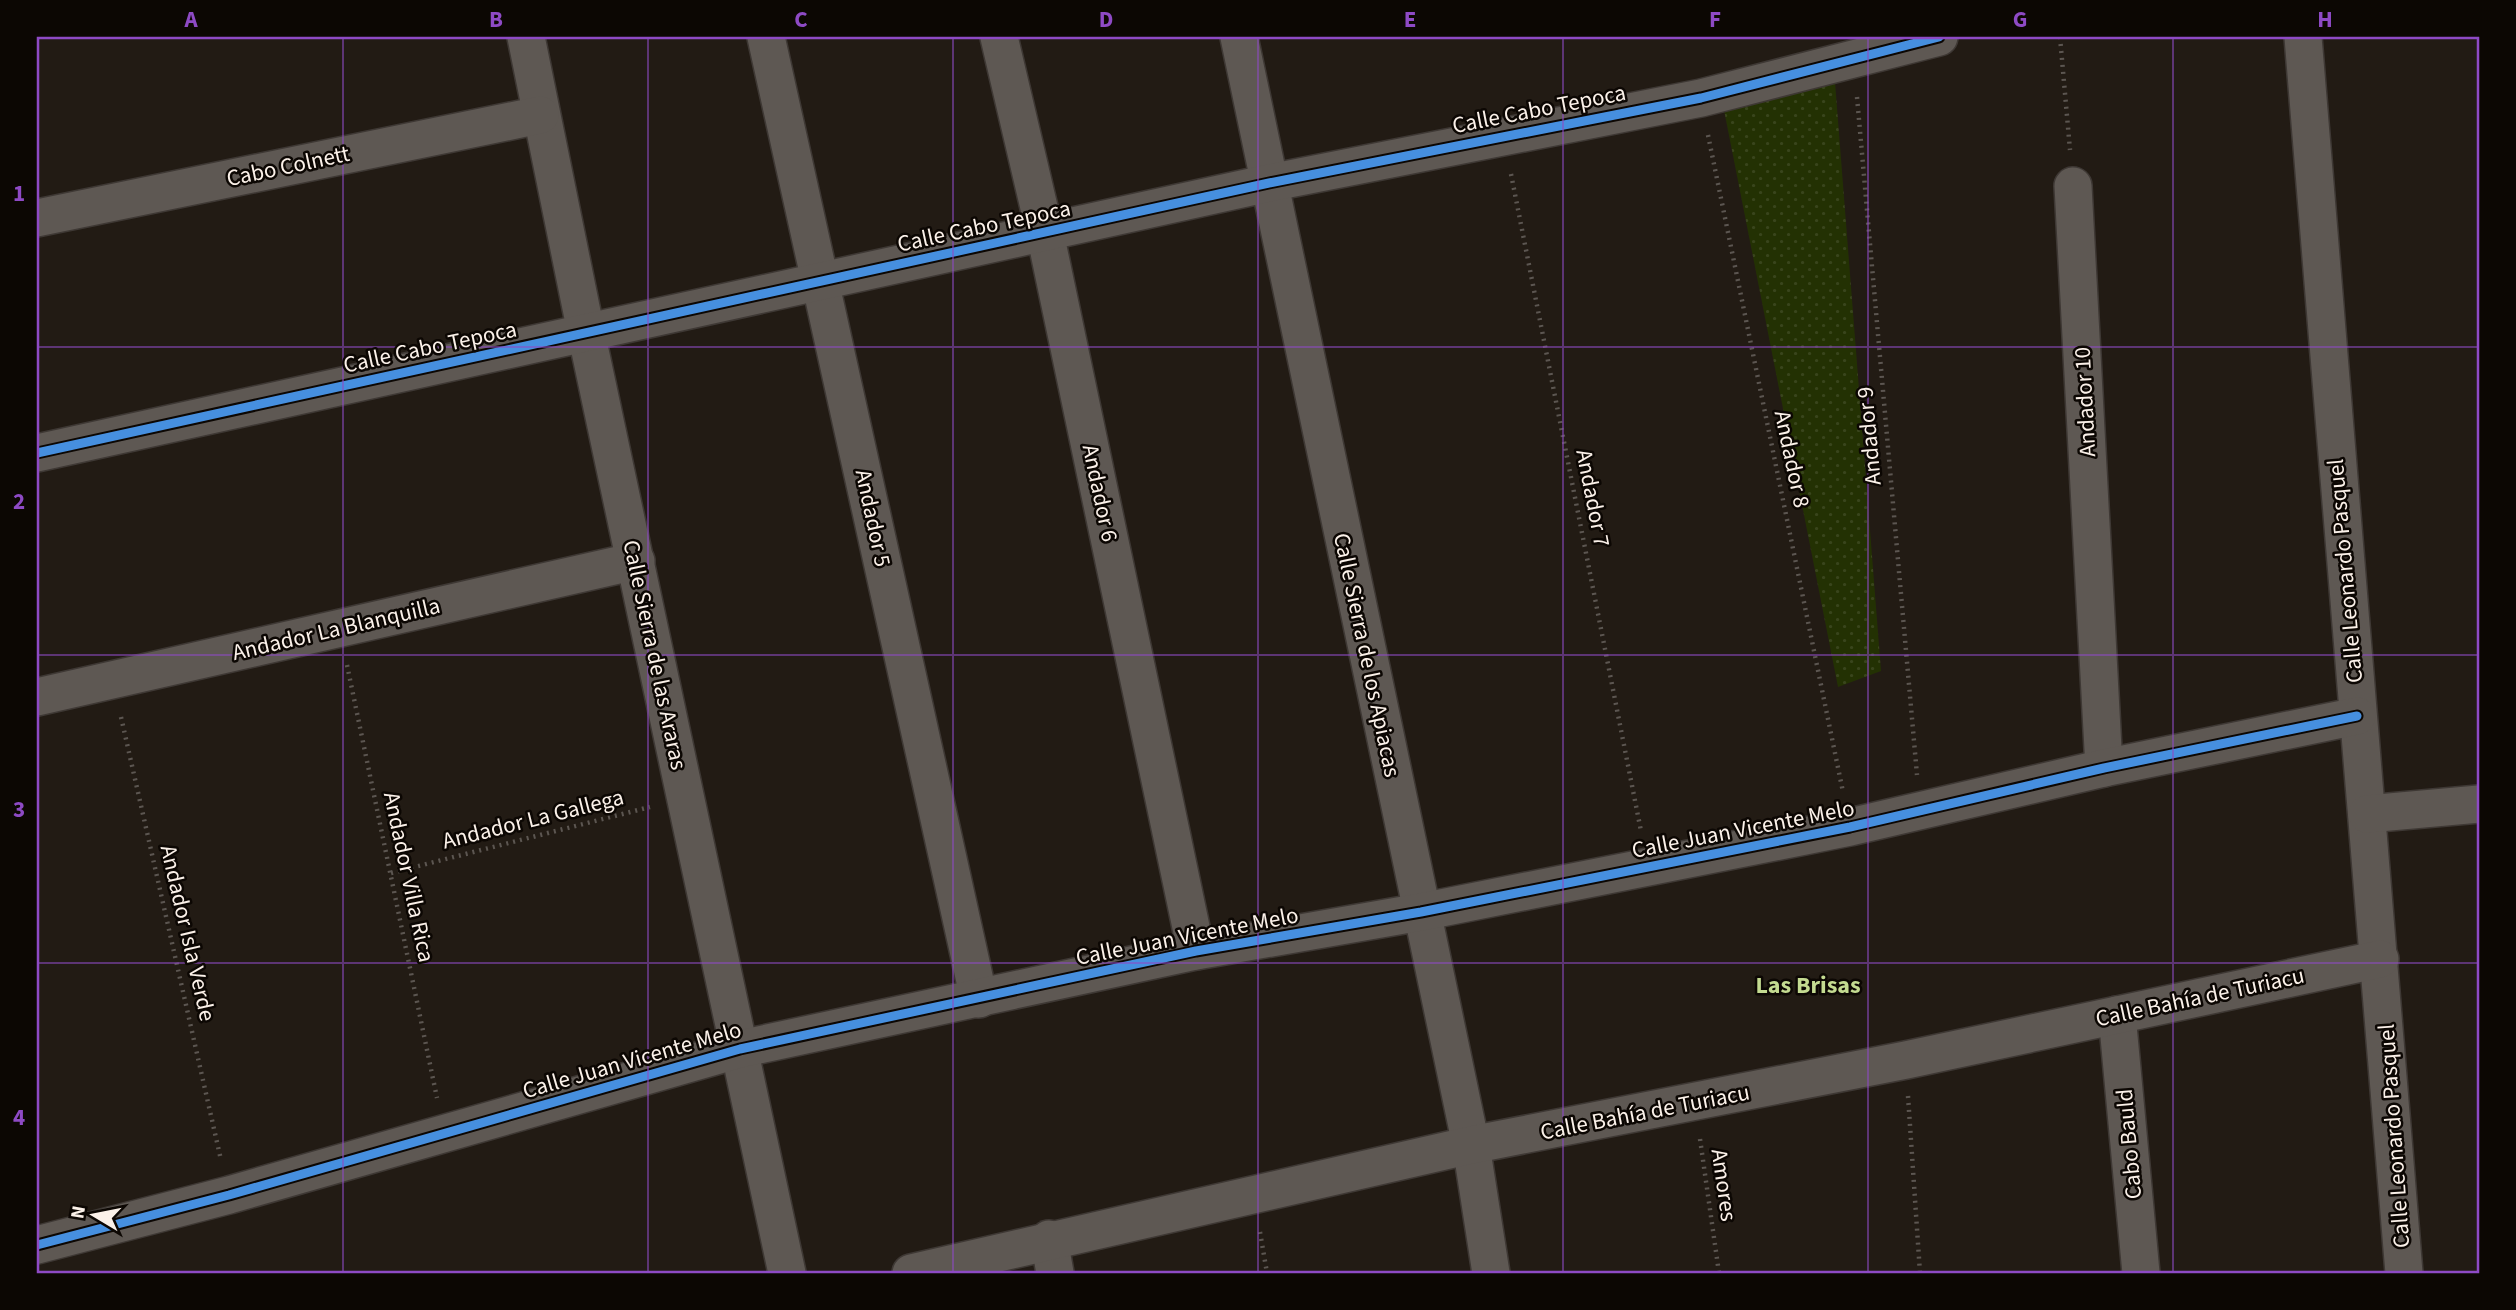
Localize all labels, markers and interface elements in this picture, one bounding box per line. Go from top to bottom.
text: A [183,3,198,36]
text: B [489,3,503,36]
text: C [794,3,808,36]
text: D [1099,3,1113,36]
text: E [1404,3,1416,36]
text: F [1709,3,1721,36]
text: G [2013,3,2027,36]
text: H [2317,3,2333,36]
street label: Calle Cabo Tepoca [1449,76,1629,142]
street label: Cabo Colnett [224,137,353,195]
text: 1 [13,177,25,210]
street label: Calle Cabo Tepoca [894,192,1074,260]
street label: Calle Cabo Tepoca [340,313,520,381]
street label: Andador 10 [2066,346,2104,458]
street label: Andador 9 [1848,385,1890,487]
street label: Andador 8 [1766,407,1818,511]
street label: Andador 6 [1074,441,1126,545]
street label: Andador 7 [1567,446,1619,550]
street label: Calle Leonardo Pasquel [2319,458,2371,684]
street label: Andador 5 [847,466,899,570]
text: 2 [13,485,25,518]
street label: Calle Sierra de los Apiacas [1325,530,1409,780]
street label: Calle Sierra de las Araras [615,537,695,773]
street label: Andador La Blanquilla [229,589,443,669]
street label: Andador La Gallega [439,780,627,858]
street label: Andador Villa Rica [375,789,443,965]
street label: Calle Juan Vicente Melo [1629,791,1857,867]
text: 3 [13,793,25,826]
street label: Andador Isla Verde [152,842,224,1024]
street label: Calle Juan Vicente Melo [1073,898,1301,974]
street label: Calle Bahía de Turiacu [2093,959,2307,1035]
district label: Las Brisas [1755,968,1861,1003]
street label: Calle Juan Vicente Melo [519,1013,745,1107]
street label: Calle Leonardo Pasquel [2370,1023,2418,1249]
street label: Calle Bahía de Turiacu [1537,1076,1753,1148]
street label: Cabo Bauld [2108,1087,2150,1201]
text: 4 [13,1101,25,1134]
street label: Amores [1703,1147,1745,1223]
north arrow [60,1180,130,1250]
text: N [64,1204,93,1221]

